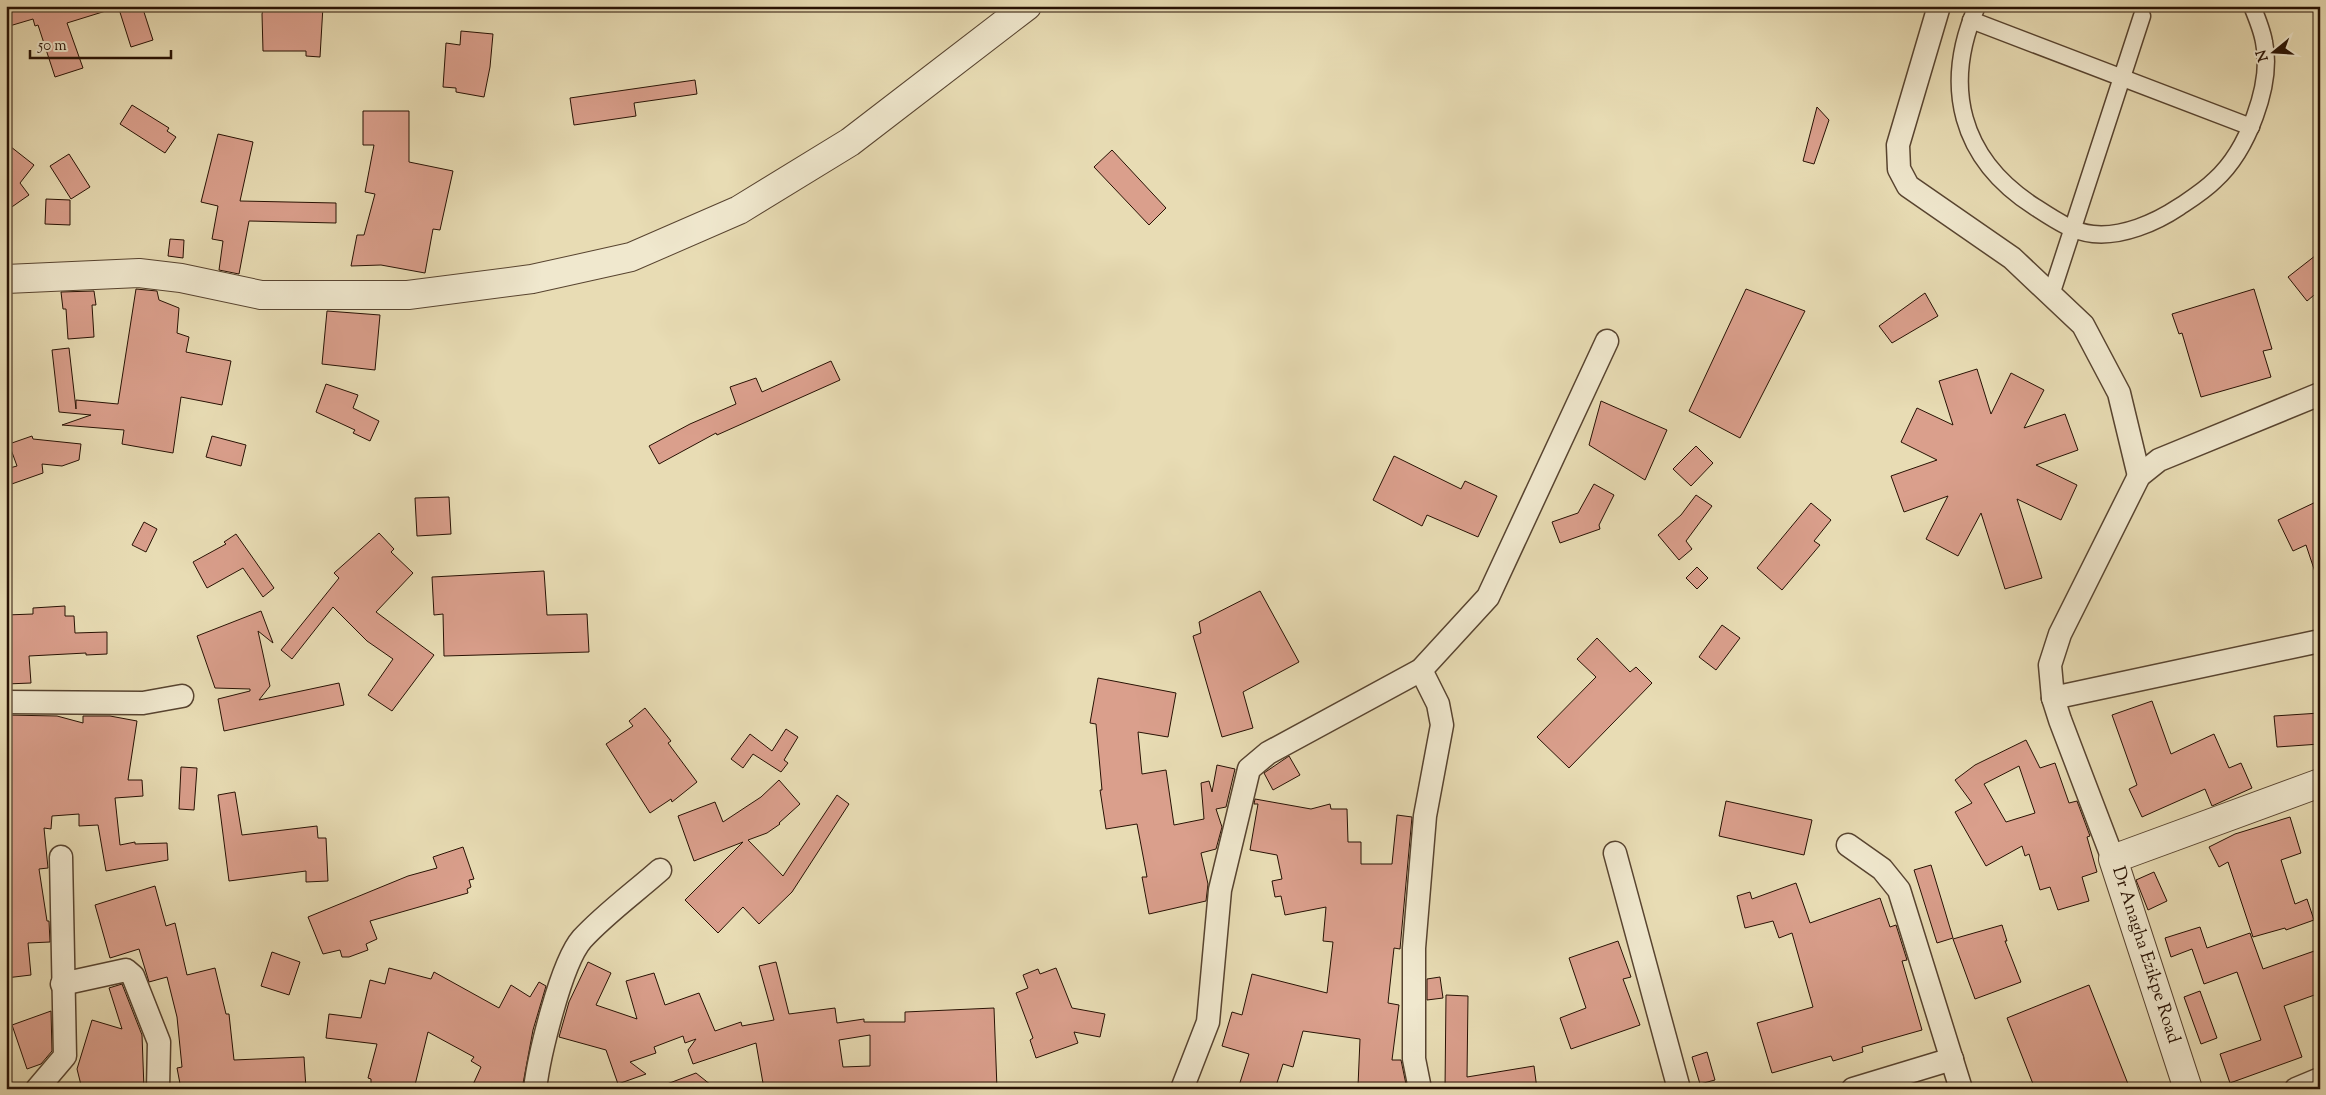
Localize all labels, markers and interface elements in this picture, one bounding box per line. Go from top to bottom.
scale bar [30,28,171,60]
north arrow [2248,28,2298,78]
text: 50 m [37,36,67,57]
text: N [2252,47,2275,64]
street label: Dr Anagha Ezikpe Road [2104,863,2186,1047]

